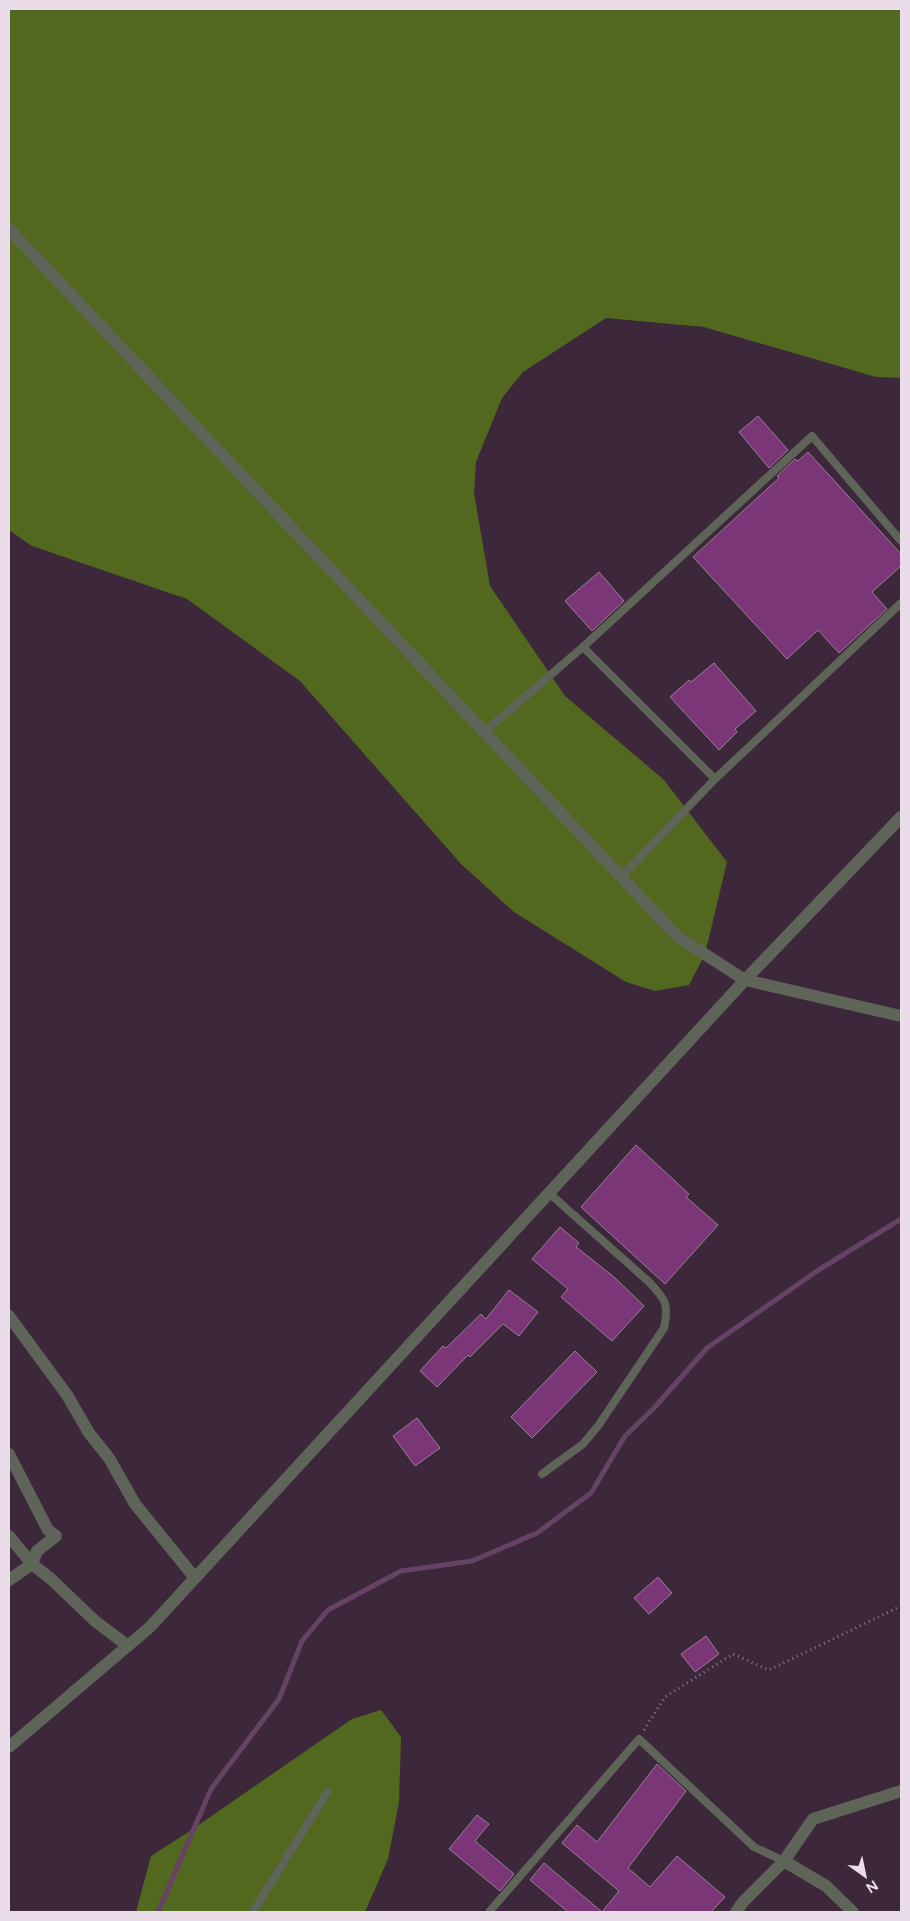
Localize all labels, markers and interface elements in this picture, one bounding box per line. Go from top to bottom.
north arrow [840,1851,890,1901]
text: N [863,1876,881,1897]

